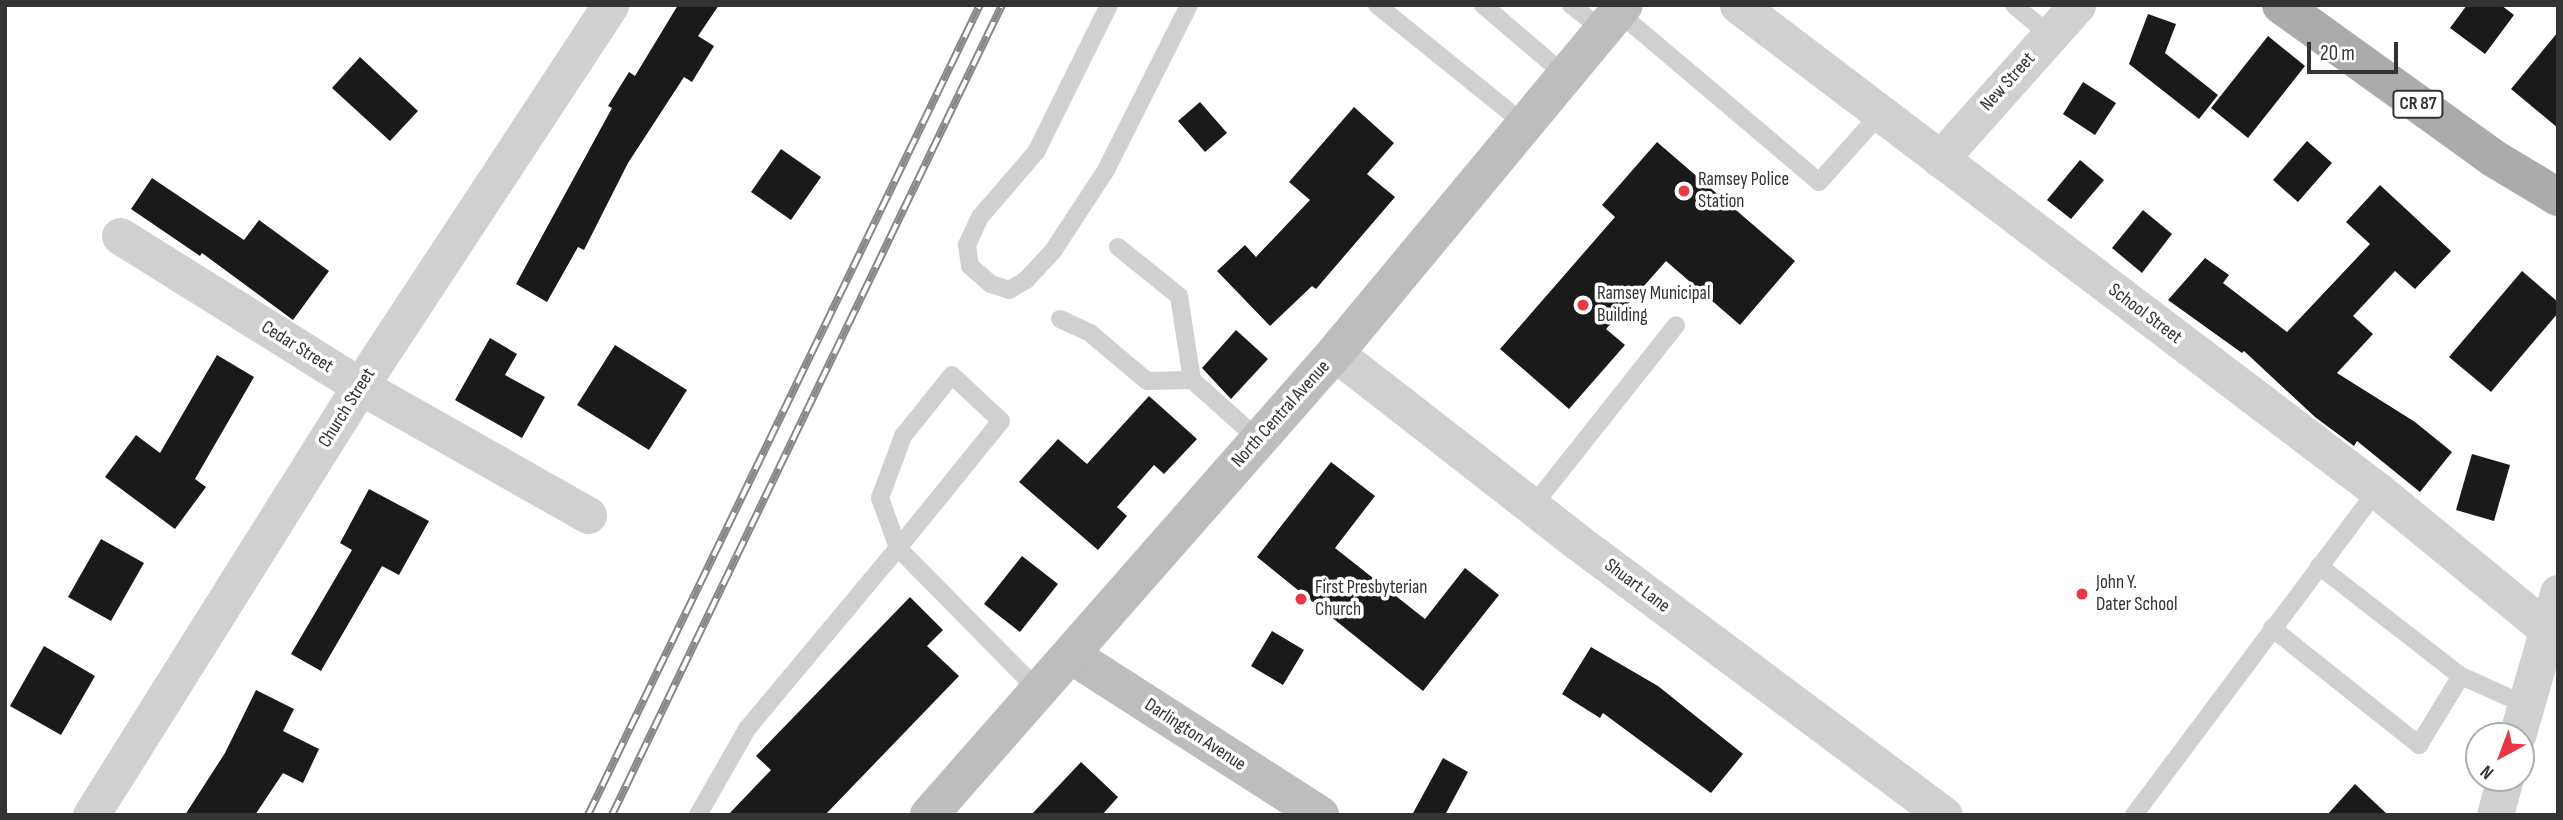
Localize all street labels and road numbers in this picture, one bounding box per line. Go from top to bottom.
street label: New Street [1976,48,2040,116]
road number: CR 87 [2392,90,2444,119]
street label: School Street [2104,279,2186,349]
street label: Cedar Street [257,316,337,378]
street label: North Central Avenue [1227,356,1335,472]
street label: Church Street [314,364,380,452]
street label: Shuart Lane [1600,554,1674,618]
street label: Darlington Avenue [1140,694,1250,776]

